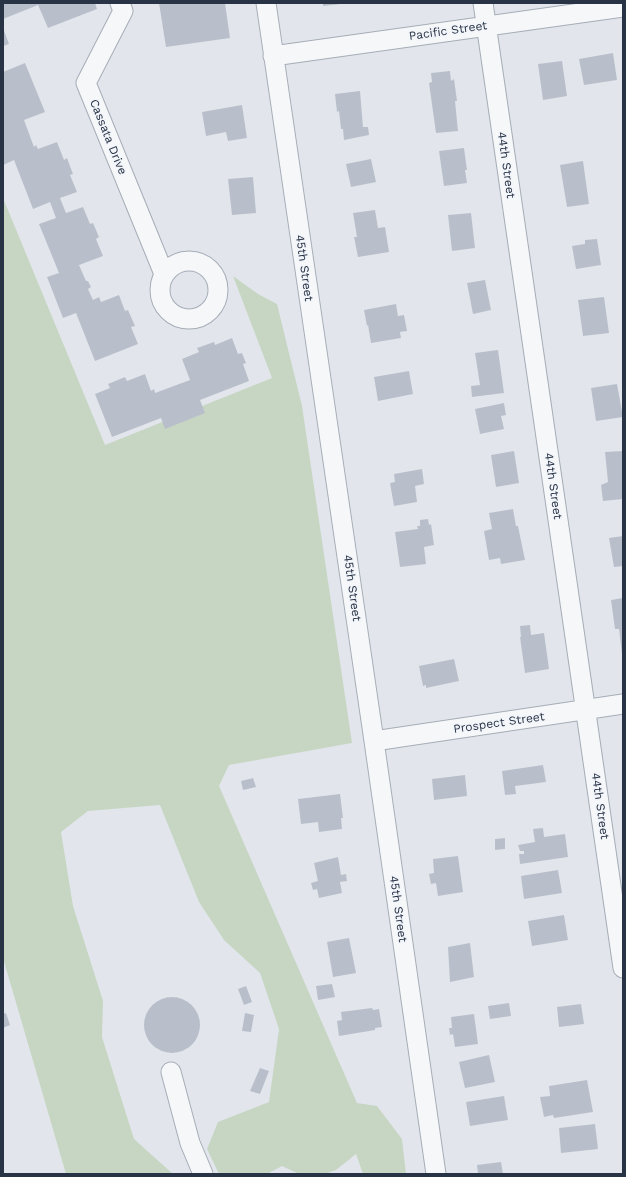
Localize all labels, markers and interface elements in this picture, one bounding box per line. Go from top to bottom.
street label: Pacific Street [408,18,488,44]
street label: Cassata Drive [86,97,130,177]
street label: 44th Street [494,131,518,199]
street label: 45th Street [292,234,316,302]
street label: 44th Street [541,452,565,520]
street label: 45th Street [340,554,364,622]
street label: Prospect Street [452,709,546,737]
street label: 44th Street [588,772,612,840]
street label: 45th Street [386,875,410,943]

